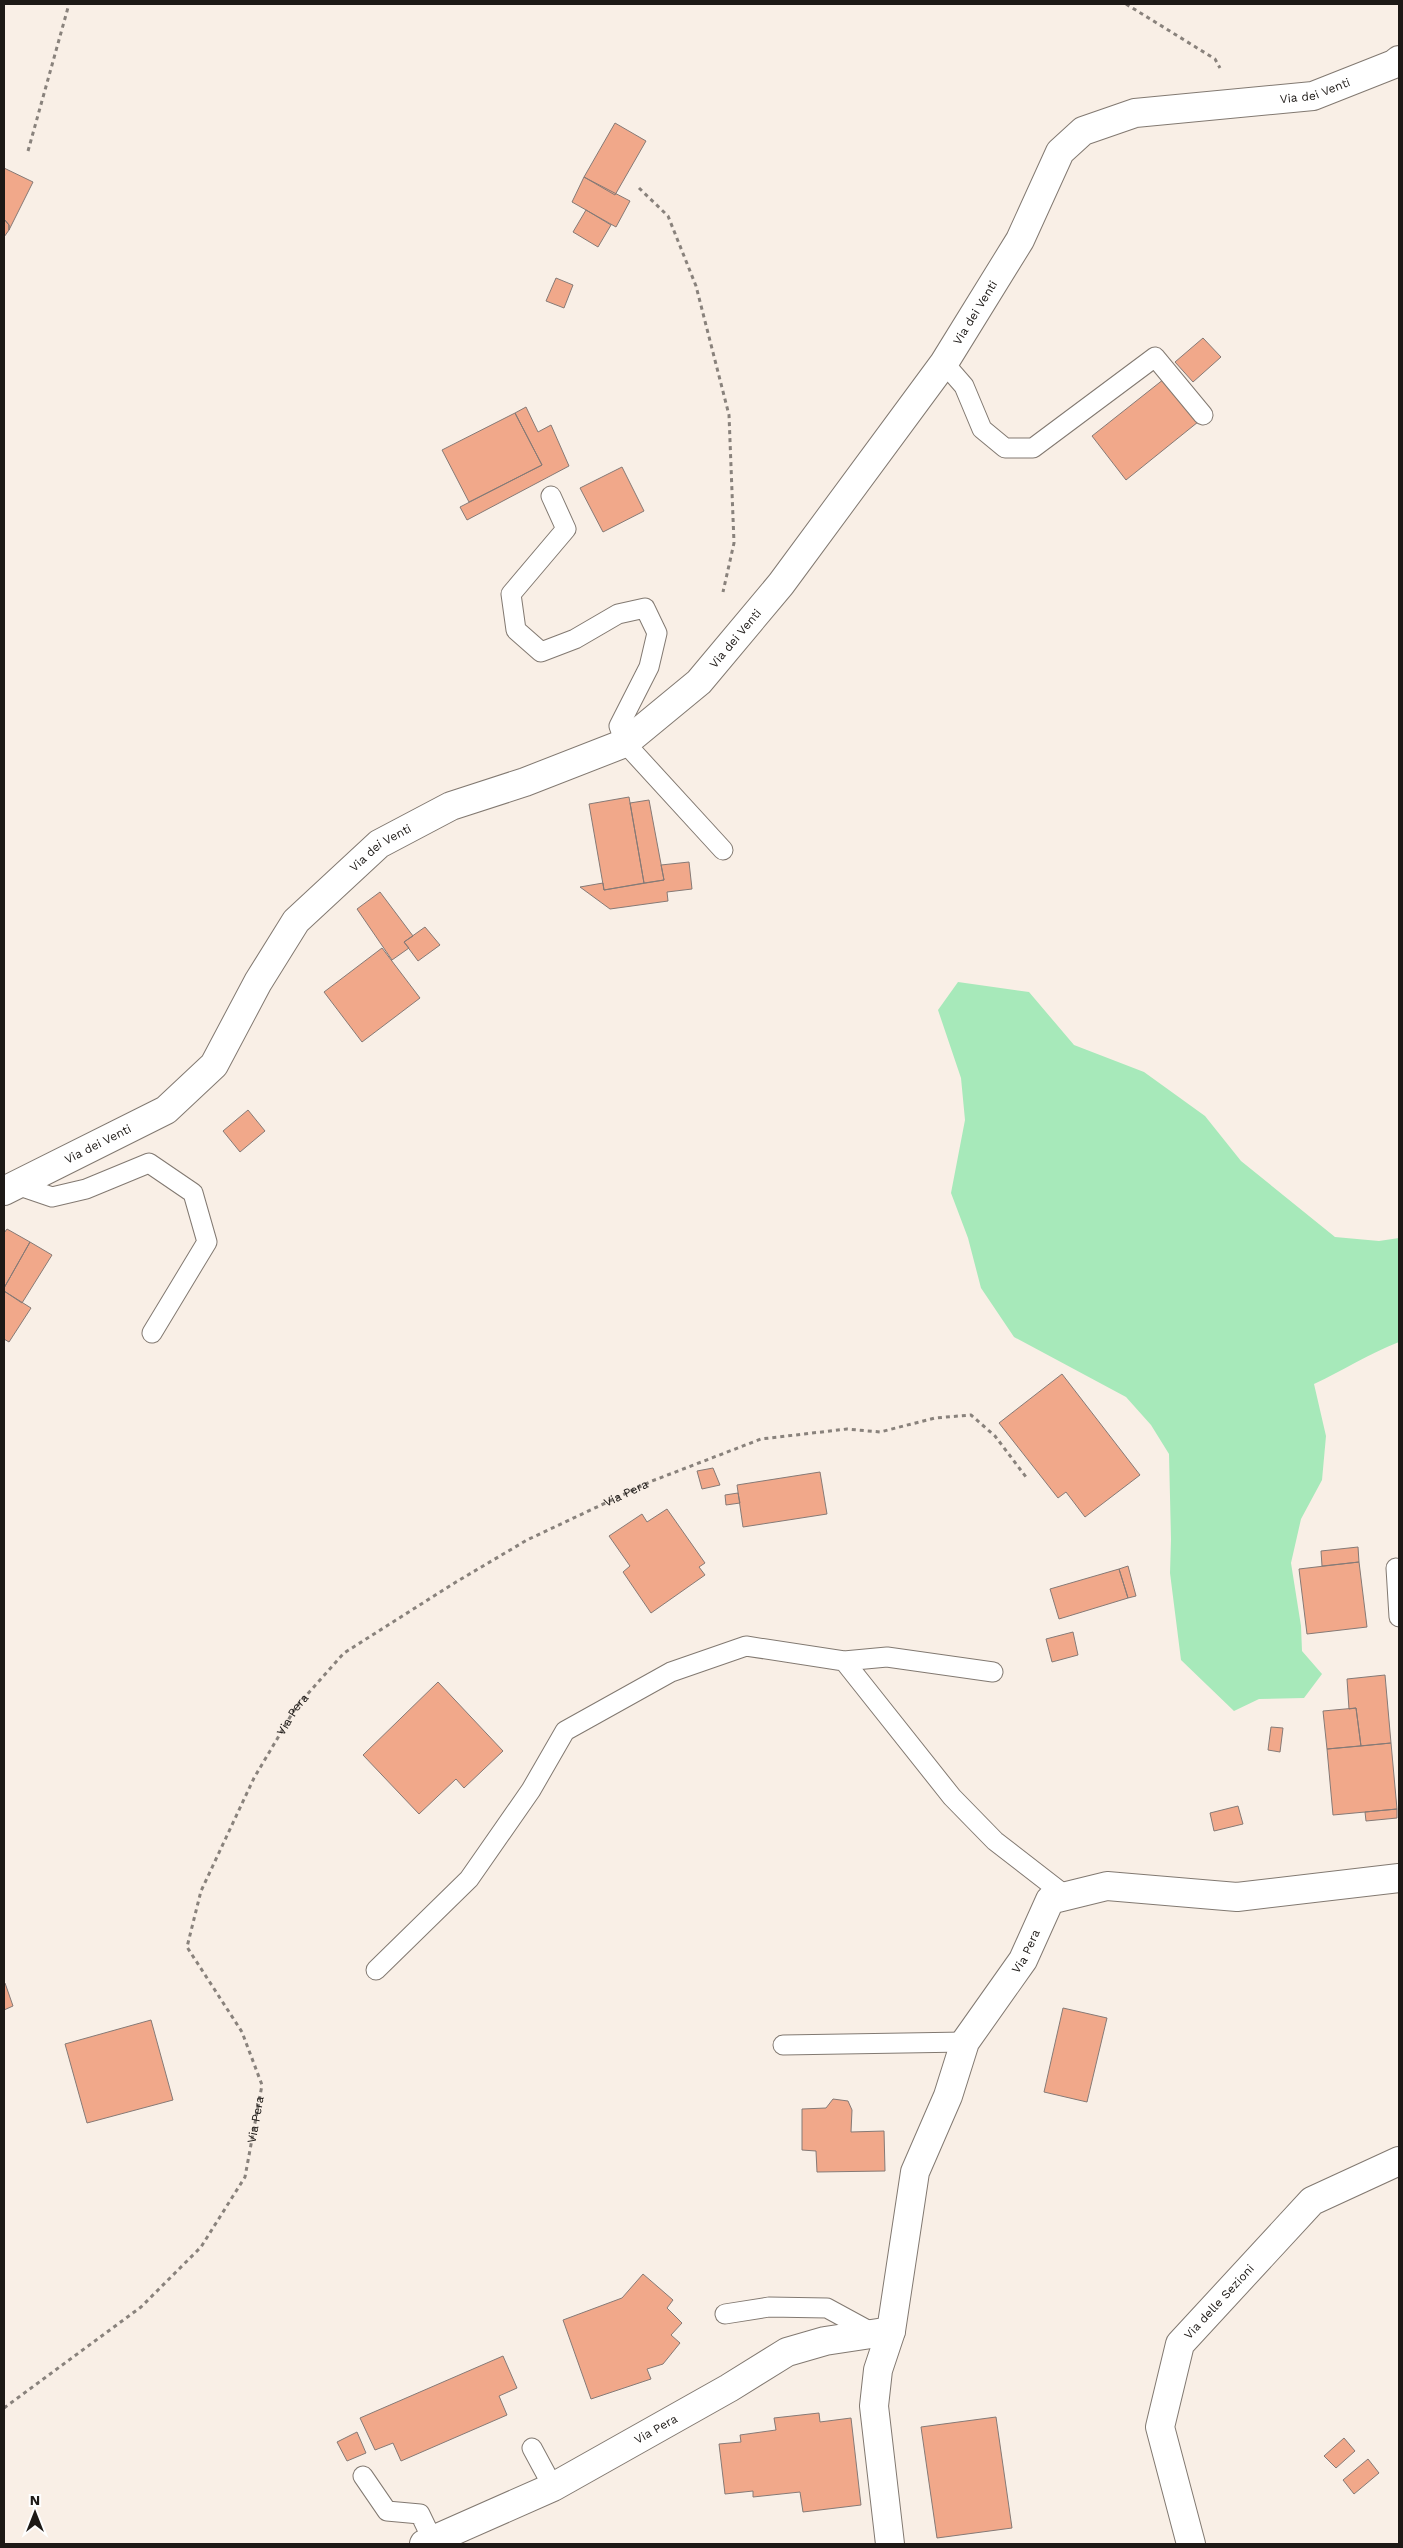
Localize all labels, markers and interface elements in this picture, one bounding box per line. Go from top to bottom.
street label: Via dei Venti [1279,75,1352,106]
street label: Via dei Venti [950,278,1000,347]
street label: Via dei Venti [707,606,764,671]
street label: Via dei Venti [347,821,414,875]
street label: Via dei Venti [62,1122,134,1167]
street label: Via Pera [602,1477,651,1510]
street label: Via Pera [274,1691,312,1738]
street label: Via Pera [1009,1927,1043,1976]
street label: Via Pera [244,2095,267,2144]
street label: Via delle Sezioni [1181,2261,1257,2342]
street label: Via Pera [632,2411,680,2447]
north arrow [10,2488,60,2538]
text: N [30,2492,40,2508]

